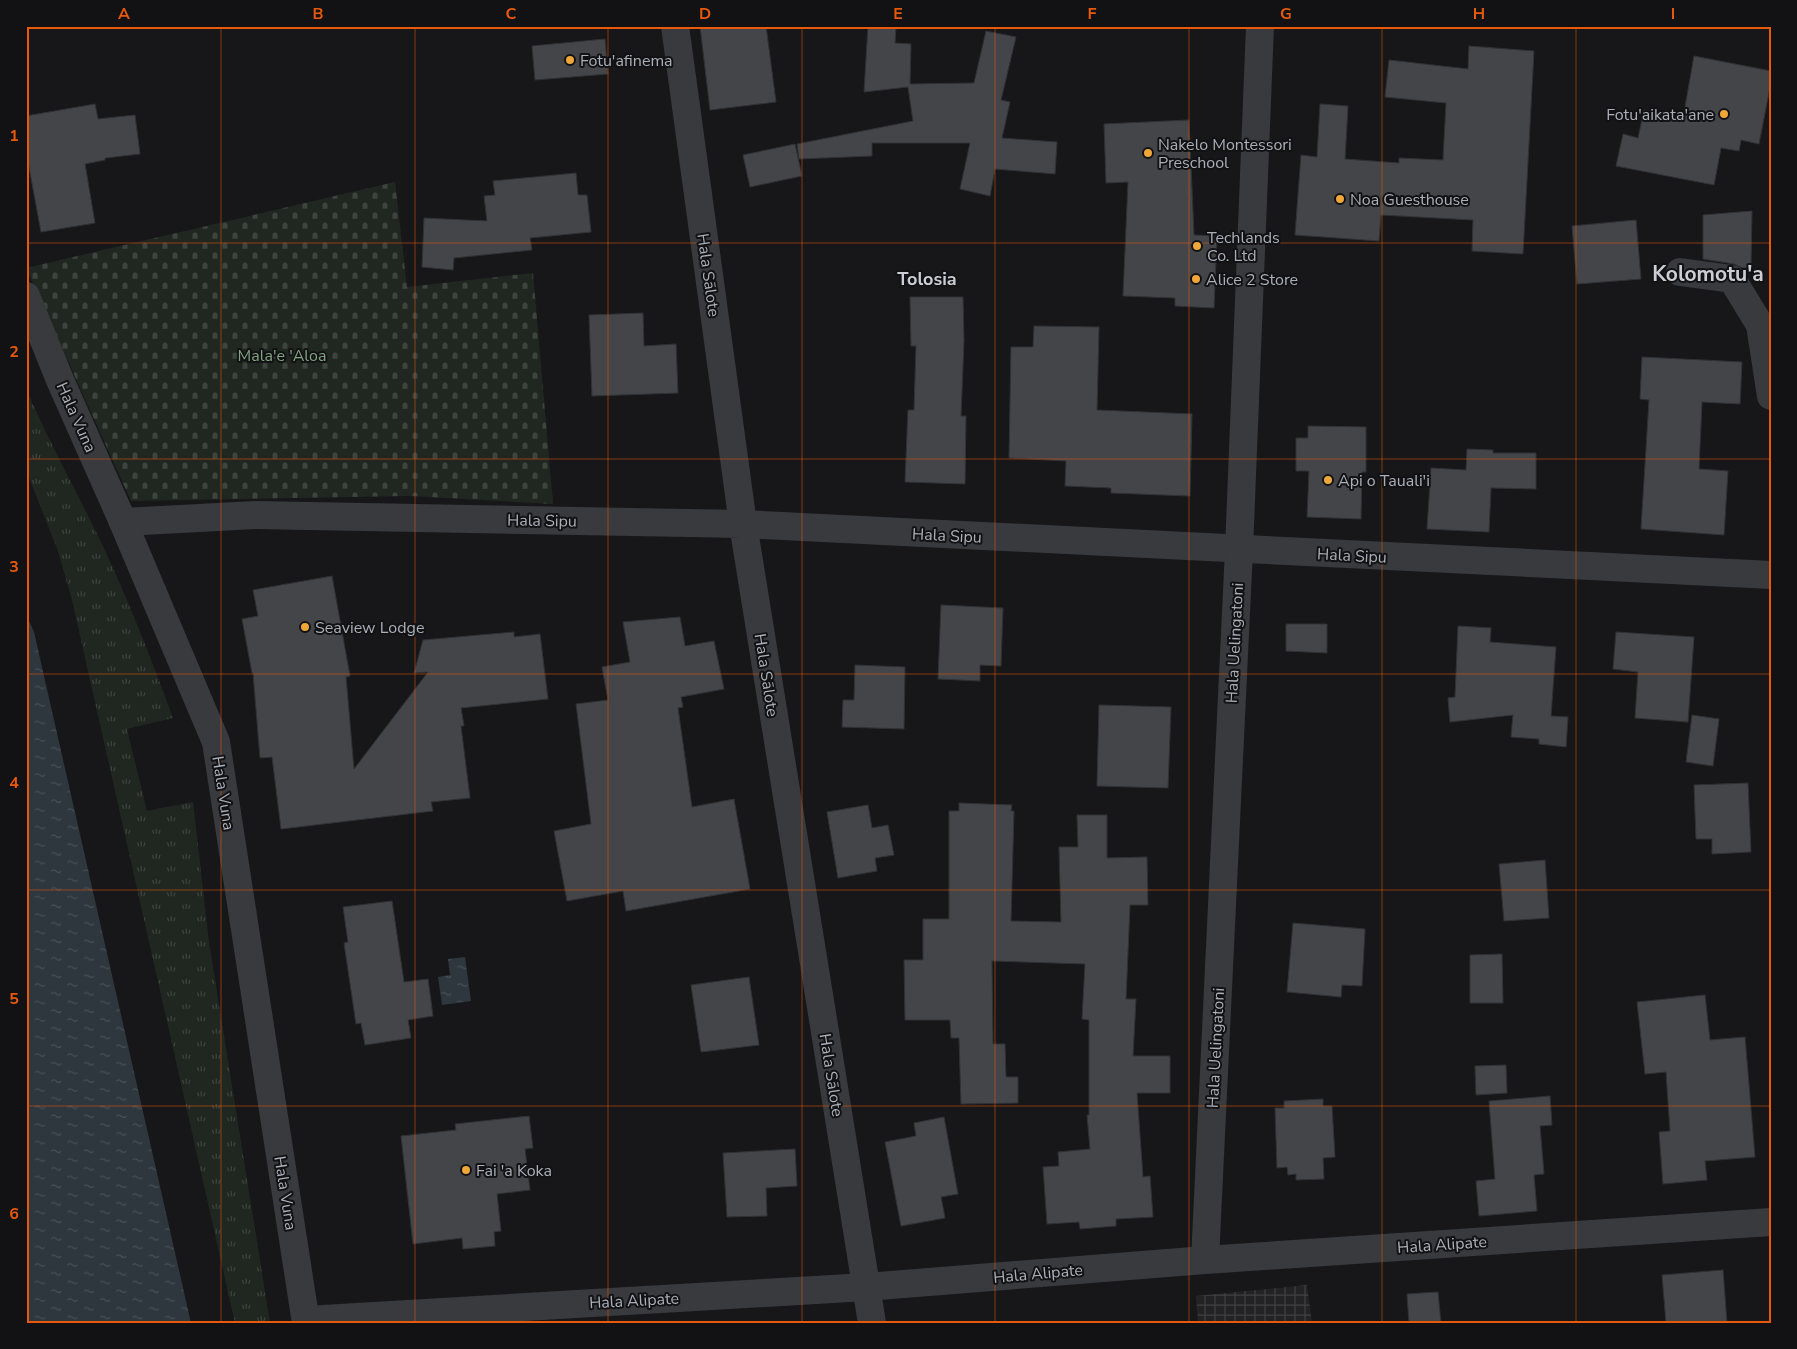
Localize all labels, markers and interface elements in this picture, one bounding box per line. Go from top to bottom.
text: A [118,3,130,25]
text: B [312,3,324,25]
text: C [506,3,517,25]
text: D [699,3,711,25]
text: E [893,3,903,25]
text: F [1088,3,1097,25]
text: G [1280,3,1292,25]
text: H [1473,3,1485,25]
text: I [1671,3,1675,25]
place label: Fotu'afinema [580,50,673,72]
marker: Fotu'afinema [564,54,576,66]
place label: Fotu'aikata'ane [1606,104,1714,126]
marker: Fotu'aikata'ane [1718,108,1730,120]
text: 1 [9,125,19,147]
place label: Nakelo Montessori Preschool [1158,134,1292,174]
marker: Nakelo Montessori Preschool [1142,147,1154,159]
place label: Noa Guesthouse [1350,189,1469,211]
marker: Noa Guesthouse [1334,193,1346,205]
place label: Techlands Co. Ltd [1207,227,1280,267]
street label: Hala Sālote [691,232,725,318]
marker: Techlands Co. Ltd [1191,240,1203,252]
district label: Kolomotu'a [1652,260,1764,288]
district label: Tolosia [897,267,957,291]
place label: Alice 2 Store [1206,269,1298,291]
marker: Alice 2 Store [1190,273,1202,285]
text: 2 [9,341,19,363]
park label: Mala'e 'Aloa [238,345,326,367]
street label: Hala Vuna [51,379,101,456]
place label: Api o Tauali'i [1338,470,1430,492]
marker: Api o Tauali'i [1322,474,1334,486]
street label: Hala Sipu [507,509,577,533]
street label: Hala Sipu [911,523,982,549]
street label: Hala Sipu [1316,543,1387,569]
text: 3 [9,556,19,578]
street label: Hala Uelingatoni [1221,582,1249,704]
place label: Seaview Lodge [315,617,424,639]
marker: Seaview Lodge [299,621,311,633]
street label: Hala Sālote [749,632,783,718]
street label: Hala Vuna [206,755,240,832]
text: 4 [9,772,19,794]
street label: Hala Uelingatoni [1202,987,1230,1109]
text: 5 [9,988,19,1010]
street label: Hala Sālote [814,1032,848,1118]
street label: Hala Vuna [268,1155,302,1232]
place label: Fai 'a Koka [476,1160,552,1182]
marker: Fai 'a Koka [460,1164,472,1176]
text: 6 [9,1203,19,1225]
street label: Hala Alipate [1396,1231,1488,1259]
street label: Hala Alipate [992,1259,1084,1289]
street label: Hala Alipate [589,1288,680,1314]

